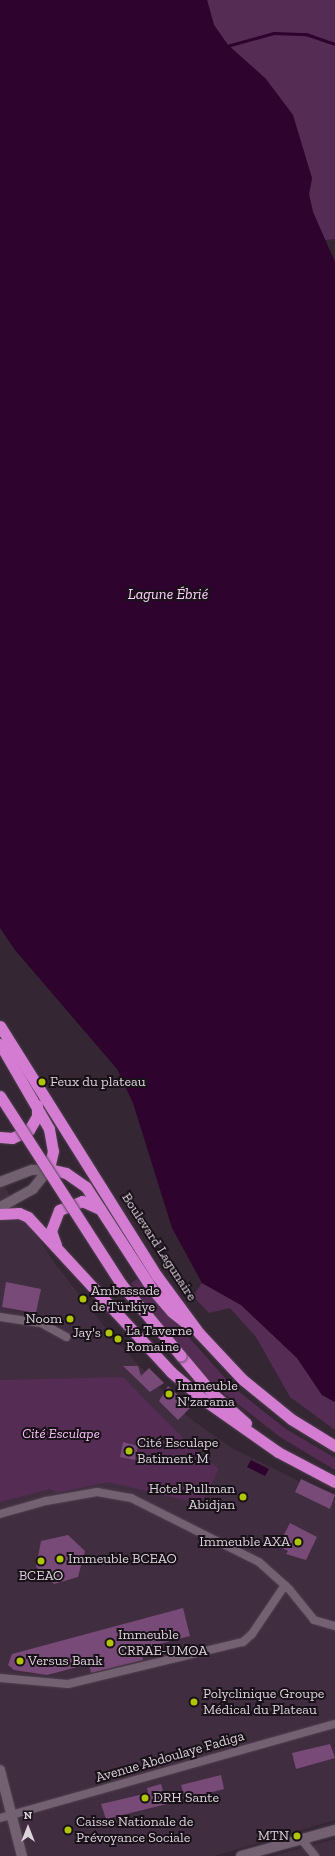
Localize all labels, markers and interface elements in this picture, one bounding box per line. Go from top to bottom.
water label: Lagune Ébrié [128,586,208,604]
place label: Feux du plateau [50,1074,146,1090]
marker: Feux du plateau [37,1077,47,1087]
street label: Boulevard Lagunaire [118,1190,200,1304]
place label: Ambassade de Türkiye [91,1283,160,1316]
marker: Ambassade de Türkiye [78,1294,88,1304]
place label: Noom [26,1311,62,1327]
marker: Noom [65,1314,75,1324]
place label: La Taverne Romaine [126,1323,192,1356]
place label: Jay's [73,1325,101,1341]
marker: Jay's [104,1328,114,1338]
marker: La Taverne Romaine [113,1334,123,1344]
place label: Immeuble N'zarama [177,1378,238,1410]
marker: Immeuble N'zarama [164,1389,174,1399]
park label: Cité Esculape [22,1426,100,1442]
place label: Cité Esculape Batiment M [137,1435,218,1468]
marker: Cité Esculape Batiment M [124,1446,134,1456]
place label: Hotel Pullman Abidjan [149,1481,235,1514]
marker: Hotel Pullman Abidjan [238,1492,248,1502]
place label: Immeuble AXA [199,1534,290,1550]
marker: Immeuble AXA [293,1537,303,1547]
place label: Immeuble BCEAO [68,1551,177,1567]
marker: Immeuble BCEAO [55,1554,65,1564]
marker: BCEAO [36,1556,46,1566]
place label: BCEAO [19,1568,63,1584]
place label: Immeuble CRRAE-UMOA [118,1627,207,1660]
marker: Immeuble CRRAE-UMOA [105,1638,115,1648]
place label: Versus Bank [28,1653,102,1669]
marker: Versus Bank [15,1656,25,1666]
place label: Polyclinique Groupe Médical du Plateau [203,1686,324,1718]
marker: Polyclinique Groupe Médical du Plateau [188,1696,200,1708]
street label: Avenue Abdoulaye Fadiga [94,1728,246,1786]
place label: DRH Sante [153,1790,219,1806]
marker: DRH Sante [140,1793,150,1803]
north arrow [8,1808,48,1848]
text: N [24,1809,32,1822]
place label: Caisse Nationale de Prévoyance Sociale [76,1814,193,1846]
marker: Caisse Nationale de Prévoyance Sociale [63,1825,73,1835]
place label: MTN [258,1828,289,1844]
marker: MTN [292,1831,302,1841]

